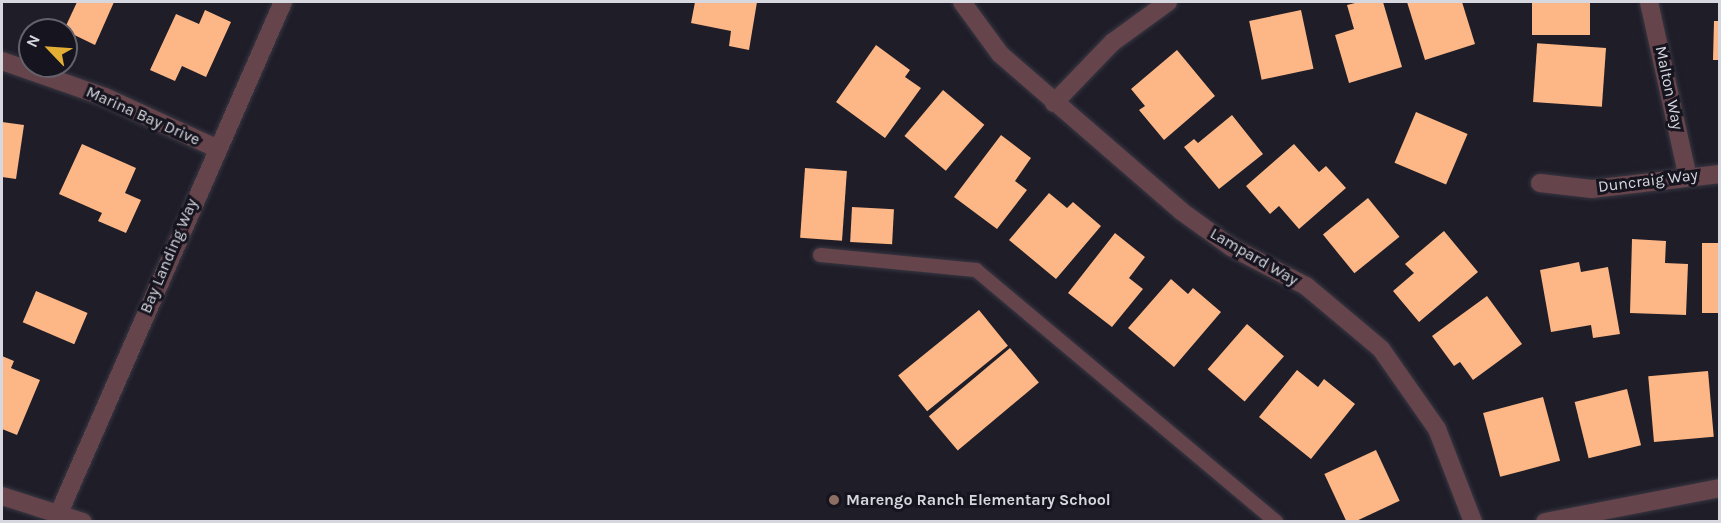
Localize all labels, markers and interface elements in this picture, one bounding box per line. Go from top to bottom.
north arrow [18,18,78,78]
text: N [22,32,44,50]
street label: Malton Way [1651,44,1687,132]
street label: Marina Bay Drive [83,82,203,150]
street label: Duncraig Way [1597,165,1699,197]
street label: Bay Landing Way [136,196,202,316]
street label: Lampard Way [1207,224,1301,290]
place label: Marengo Ranch Elementary School [846,490,1111,510]
marker: Marengo Ranch Elementary School [827,493,841,507]

